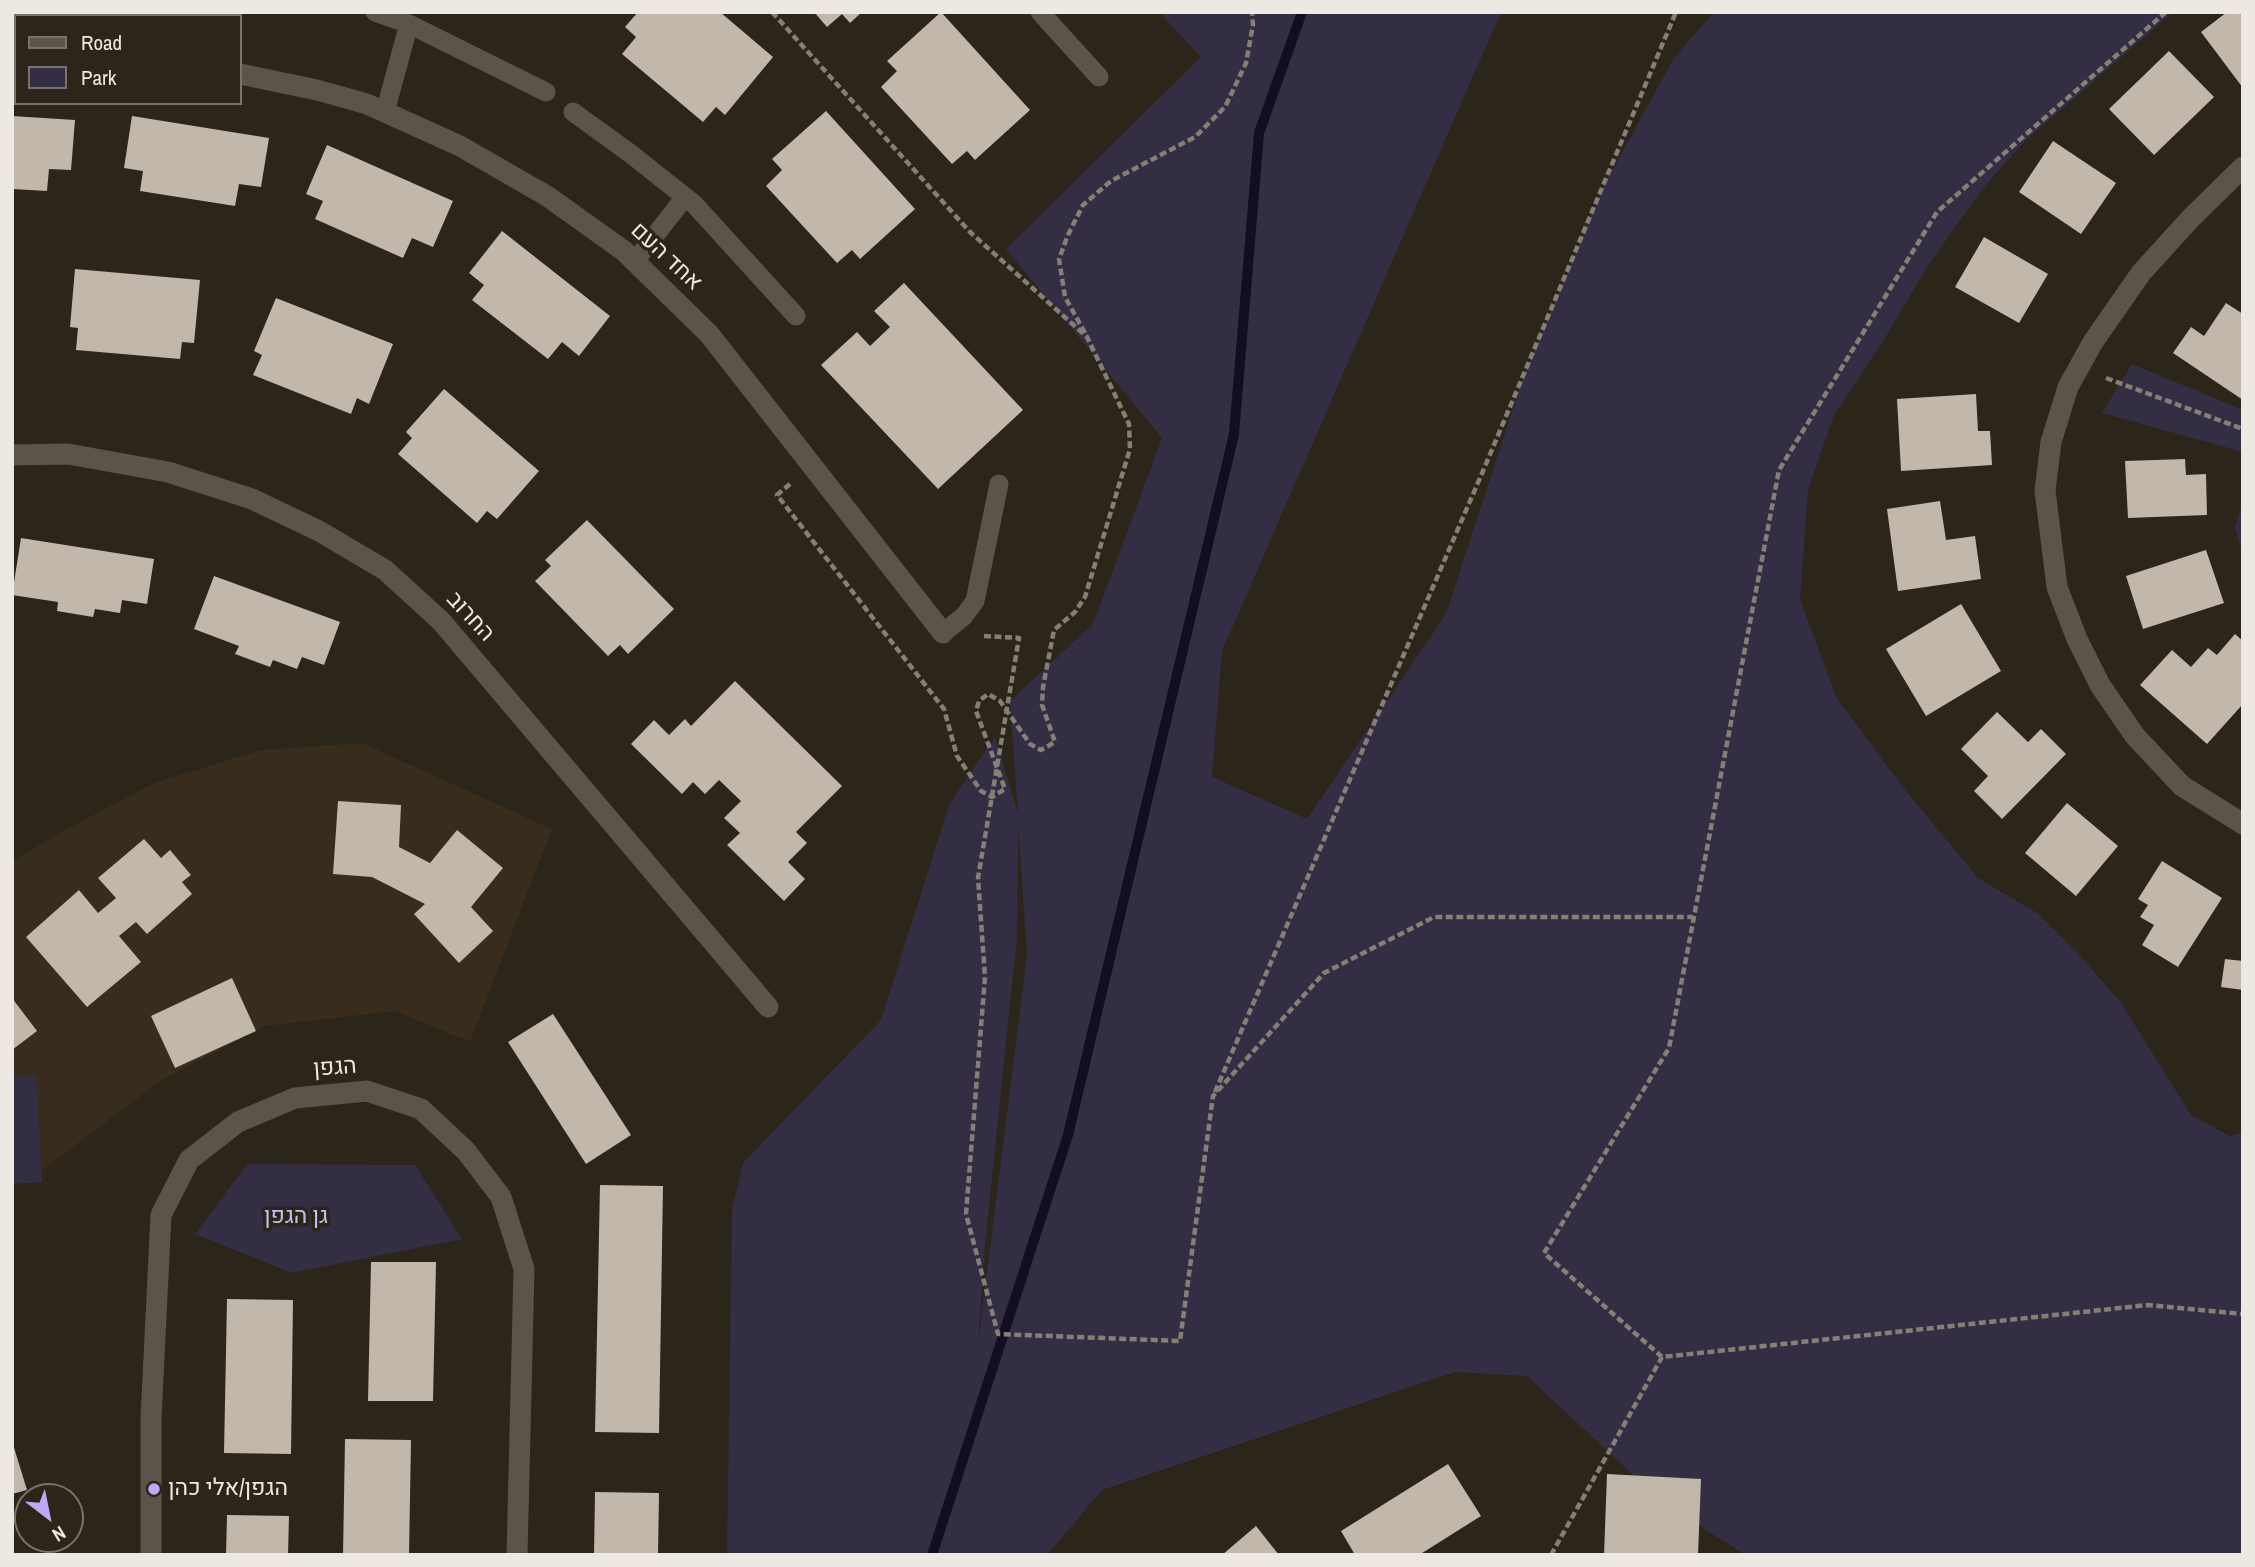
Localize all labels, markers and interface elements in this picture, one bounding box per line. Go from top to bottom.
legend [14,14,242,105]
text: Road [81,28,122,57]
text: Park [81,63,116,92]
street label: אחד העם [625,217,707,297]
street label: החרוב [440,587,500,647]
street label: הגפן [312,1053,358,1083]
park label: גן הגפן [264,1203,328,1231]
place label: הגפן/אלי כהן [168,1475,288,1503]
marker: הגפן/אלי כהן [146,1481,162,1497]
north arrow [14,1483,84,1553]
text: N [47,1520,71,1548]

